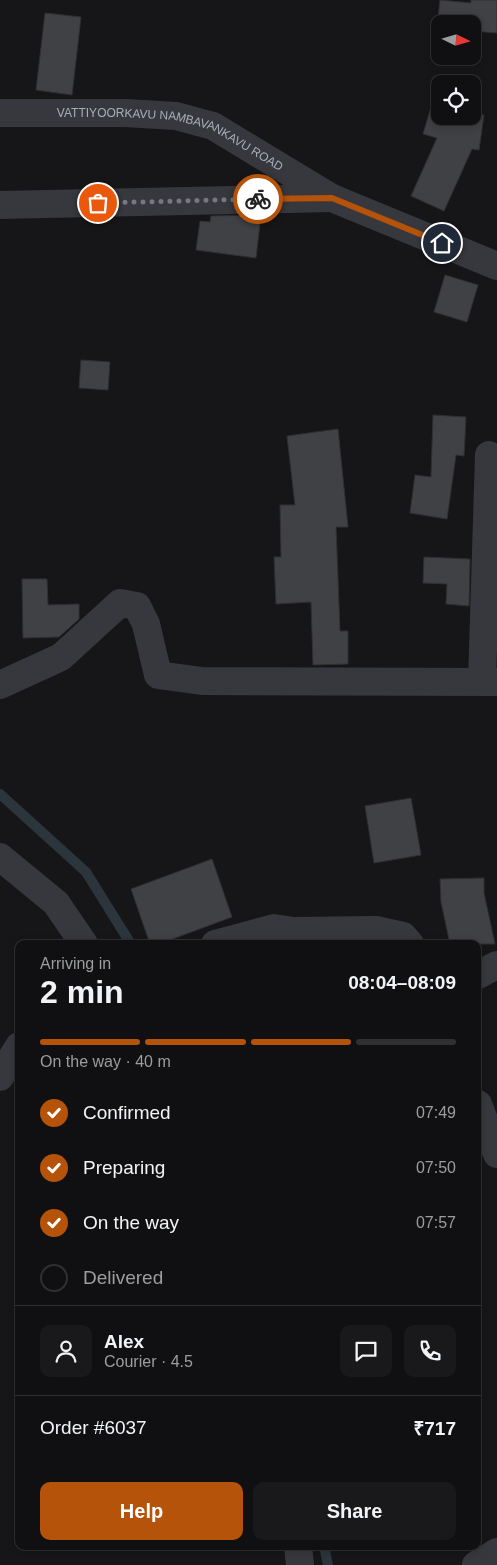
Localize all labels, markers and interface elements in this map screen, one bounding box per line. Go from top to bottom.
north arrow [431,15,481,65]
map controls [431,15,481,125]
button: locate [431,75,481,125]
street label: VATTIYOORKAVU NAMBAVANKAVU ROAD [57,106,286,174]
courier [233,174,283,224]
pin [77,182,119,224]
icon: bike [244,185,272,213]
icon: bag [84,189,112,217]
pin [421,222,463,264]
icon: home [428,229,456,257]
text: Arriving in [40,955,111,972]
text: 08:04–08:09 [348,972,456,993]
text: 2 min [40,974,124,1010]
text: On the way · 40 m [40,1053,171,1070]
icon: check [40,1099,68,1127]
text: Confirmed [83,1102,171,1123]
text: 07:49 [416,1104,456,1121]
icon: check [40,1154,68,1182]
text: Preparing [83,1157,165,1178]
text: 07:50 [416,1159,456,1176]
icon: check [40,1209,68,1237]
text: On the way [83,1212,179,1233]
text: 07:57 [416,1214,456,1231]
text: Delivered [83,1267,163,1288]
button: person [40,1325,92,1377]
button: chat [340,1325,392,1377]
button: phone [404,1325,456,1377]
text: Alex [104,1331,144,1352]
text: Courier · 4.5 [104,1353,193,1370]
text: Order #6037 [40,1417,147,1438]
text: ₹717 [413,1418,456,1439]
button: Help [40,1482,243,1540]
button: Share [253,1482,456,1540]

